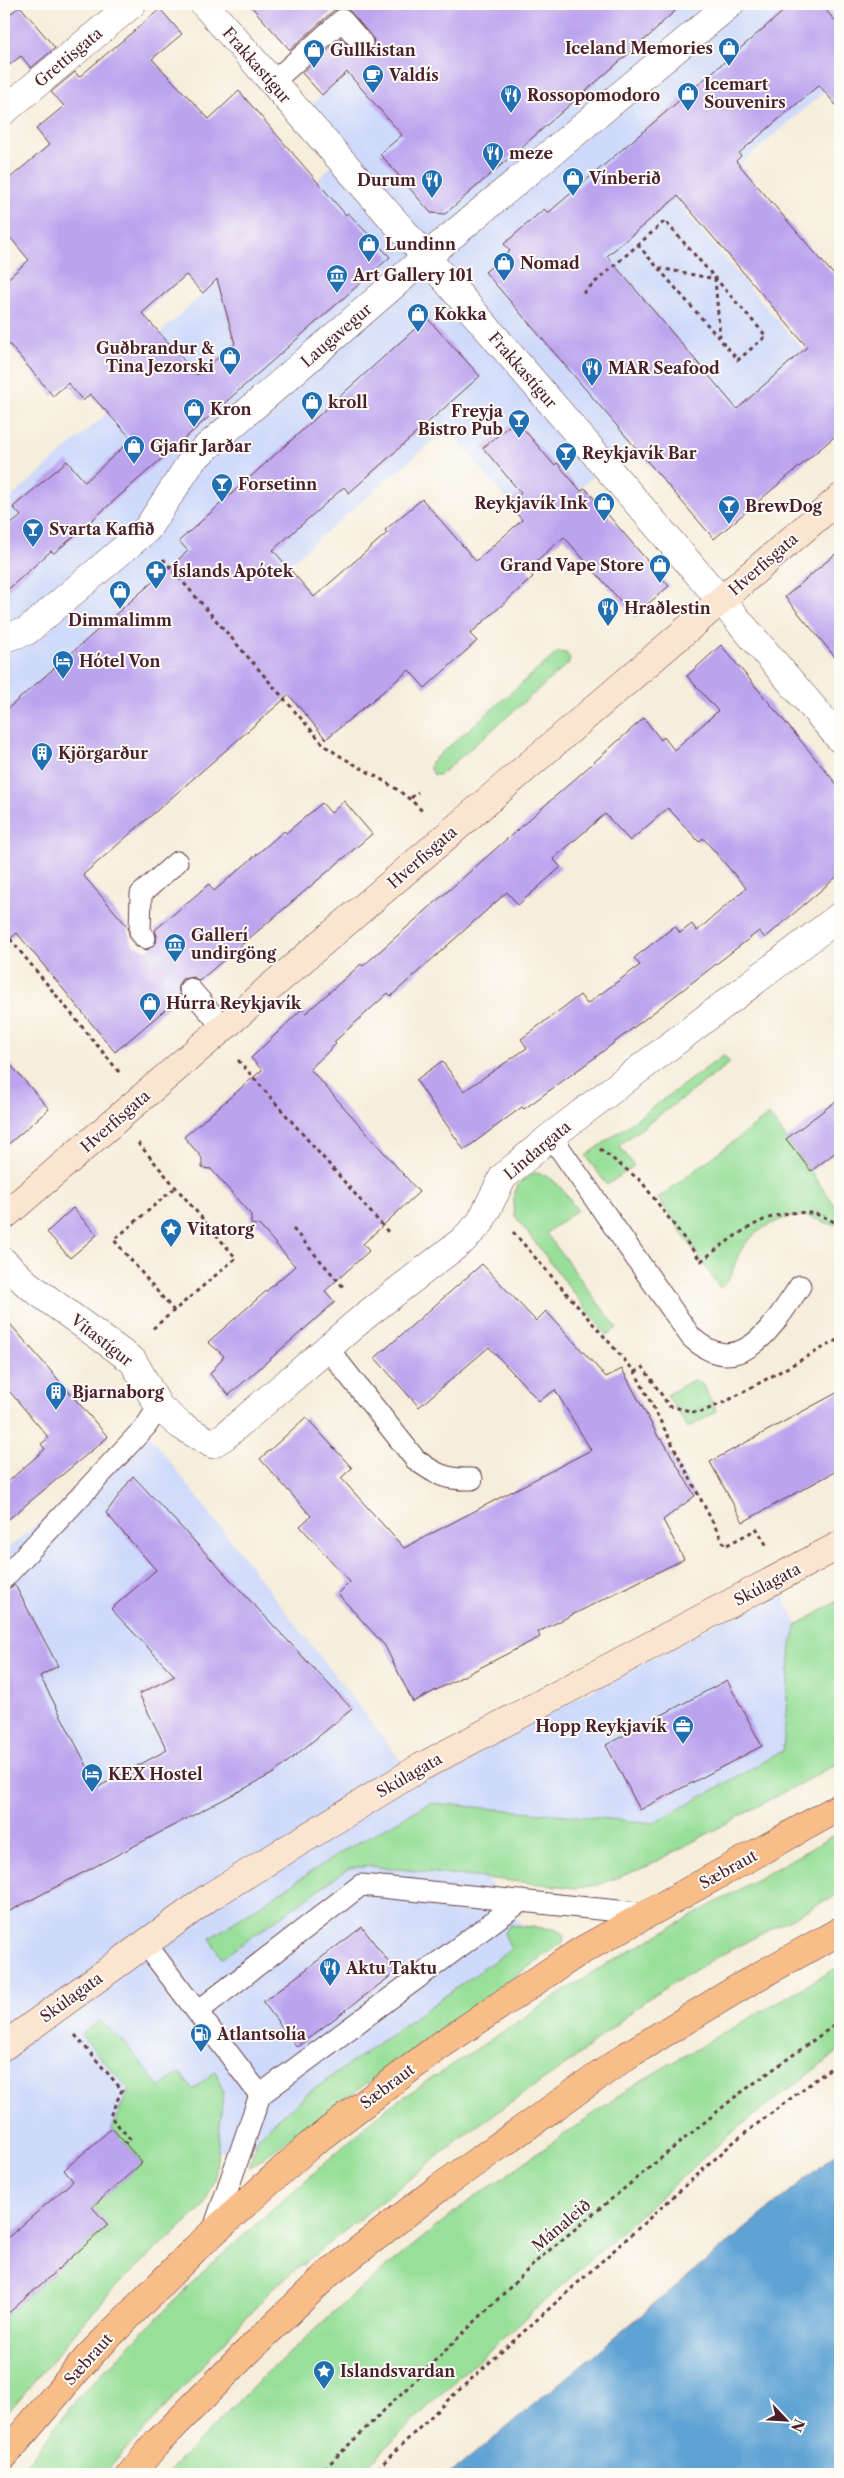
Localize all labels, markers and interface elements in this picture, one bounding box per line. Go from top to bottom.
street label: Grettisgata [30,22,106,91]
street label: Frakkastígur [218,23,296,107]
shop icon: Iceland Memories [717,36,741,67]
shop icon: Gullkistan [302,38,326,69]
place label: Iceland Memories [565,38,713,58]
place label: Gullkistan [330,40,416,60]
cafe icon: Valdís [361,63,385,94]
place label: Valdís [388,65,439,85]
place label: Icemart Souvenirs [704,74,786,112]
shop icon: Icemart Souvenirs [676,81,700,112]
restaurant icon: Rossopomodoro [499,83,523,114]
place label: Rossopomodoro [527,85,660,105]
restaurant icon: meze [481,141,505,172]
place label: meze [509,143,554,163]
shop icon: Vínberið [561,166,585,197]
restaurant icon: Durum [420,168,444,199]
place label: Vínberið [588,168,661,188]
place label: Durum [357,170,416,190]
shop icon: Lundinn [357,232,381,263]
place label: Lundinn [385,234,456,254]
shop icon: Nomad [492,251,516,282]
place label: Nomad [520,253,580,273]
museum icon: Art Gallery 101 [325,263,349,294]
place label: Art Gallery 101 [352,265,474,285]
street label: Laugavegur [296,299,376,371]
shop icon: Kokka [406,302,430,333]
place label: Kokka [434,304,487,324]
street label: Frakkastígur [484,328,562,412]
place label: Guðbrandur & Tina Jezorski [96,338,215,376]
shop icon: Guðbrandur & Tina Jezorski [218,345,242,376]
restaurant icon: MAR Seafood [580,356,604,387]
place label: MAR Seafood [608,358,720,378]
shop icon: kroll [300,390,324,421]
place label: kroll [328,392,368,412]
shop icon: Kron [182,397,206,428]
place label: Kron [210,399,252,419]
place label: Freyja Bistro Pub [418,401,504,439]
bar icon: Freyja Bistro Pub [507,408,531,439]
shop icon: Gjafir Jarðar [122,434,146,465]
place label: Gjafir Jarðar [150,436,251,456]
bar icon: Reykjavík Bar [554,441,578,472]
place label: Reykjavík Bar [582,443,697,463]
bar icon: Forsetinn [210,472,234,503]
place label: Forsetinn [238,474,317,494]
shop icon: Reykjavík Ink [592,491,616,522]
place label: Reykjavík Ink [474,493,588,513]
bar icon: BrewDog [717,494,741,525]
place label: BrewDog [745,496,823,516]
bar icon: Svarta Kaffið [21,517,45,548]
place label: Svarta Kaffið [49,519,155,539]
street label: Hverfisgata [724,528,802,599]
shop icon: Grand Vape Store [648,553,672,584]
place label: Grand Vape Store [500,555,644,575]
pharmacy icon: Íslands Apótek [144,559,168,590]
place label: Íslands Apótek [172,561,294,581]
shop icon: Dimmalimm [108,579,132,610]
restaurant icon: Hraðlestin [596,596,620,627]
place label: Hraðlestin [624,598,711,618]
place label: Dimmalimm [68,610,172,630]
hotel icon: Hótel Von [51,649,75,680]
place label: Hótel Von [79,651,160,671]
building icon: Kjörgarður [30,741,54,772]
place label: Kjörgarður [58,743,148,763]
street label: Hverfisgata [383,821,461,892]
place label: Gallerí undirgöng [191,925,277,963]
museum icon: Gallerí undirgöng [163,932,187,963]
shop icon: Húrra Reykjavík [138,991,162,1022]
place label: Húrra Reykjavík [166,993,302,1013]
street label: Hverfisgata [76,1085,154,1156]
street label: Lindargata [499,1116,575,1184]
place icon: Vitatorg [159,1217,183,1248]
place label: Vitatorg [186,1219,255,1239]
street label: Vitastígur [66,1309,137,1370]
building icon: Bjarnaborg [44,1380,68,1411]
place label: Bjarnaborg [72,1382,165,1402]
street label: Skúlagata [730,1558,804,1610]
office icon: Hopp Reykjavík [671,1714,695,1745]
place label: Hopp Reykjavík [535,1716,667,1736]
street label: Skúlagata [373,1748,446,1802]
hotel icon: KEX Hostel [80,1762,104,1793]
place label: KEX Hostel [108,1764,203,1784]
street label: Sæbraut [696,1845,761,1893]
restaurant icon: Aktu Taktu [318,1956,342,1987]
place label: Aktu Taktu [345,1958,437,1978]
street label: Skúlagata [36,1967,107,2026]
fuel station icon: Atlantsolía [189,2022,213,2053]
place label: Atlantsolía [216,2024,307,2044]
street label: Sæbraut [356,2059,419,2113]
street label: Mánaleið [527,2195,595,2255]
street label: Sæbraut [59,2329,117,2389]
place icon: Islandsvardan [312,2359,336,2390]
place label: Islandsvardan [340,2361,455,2381]
north arrow [762,2396,812,2446]
text: N [787,2416,809,2435]

